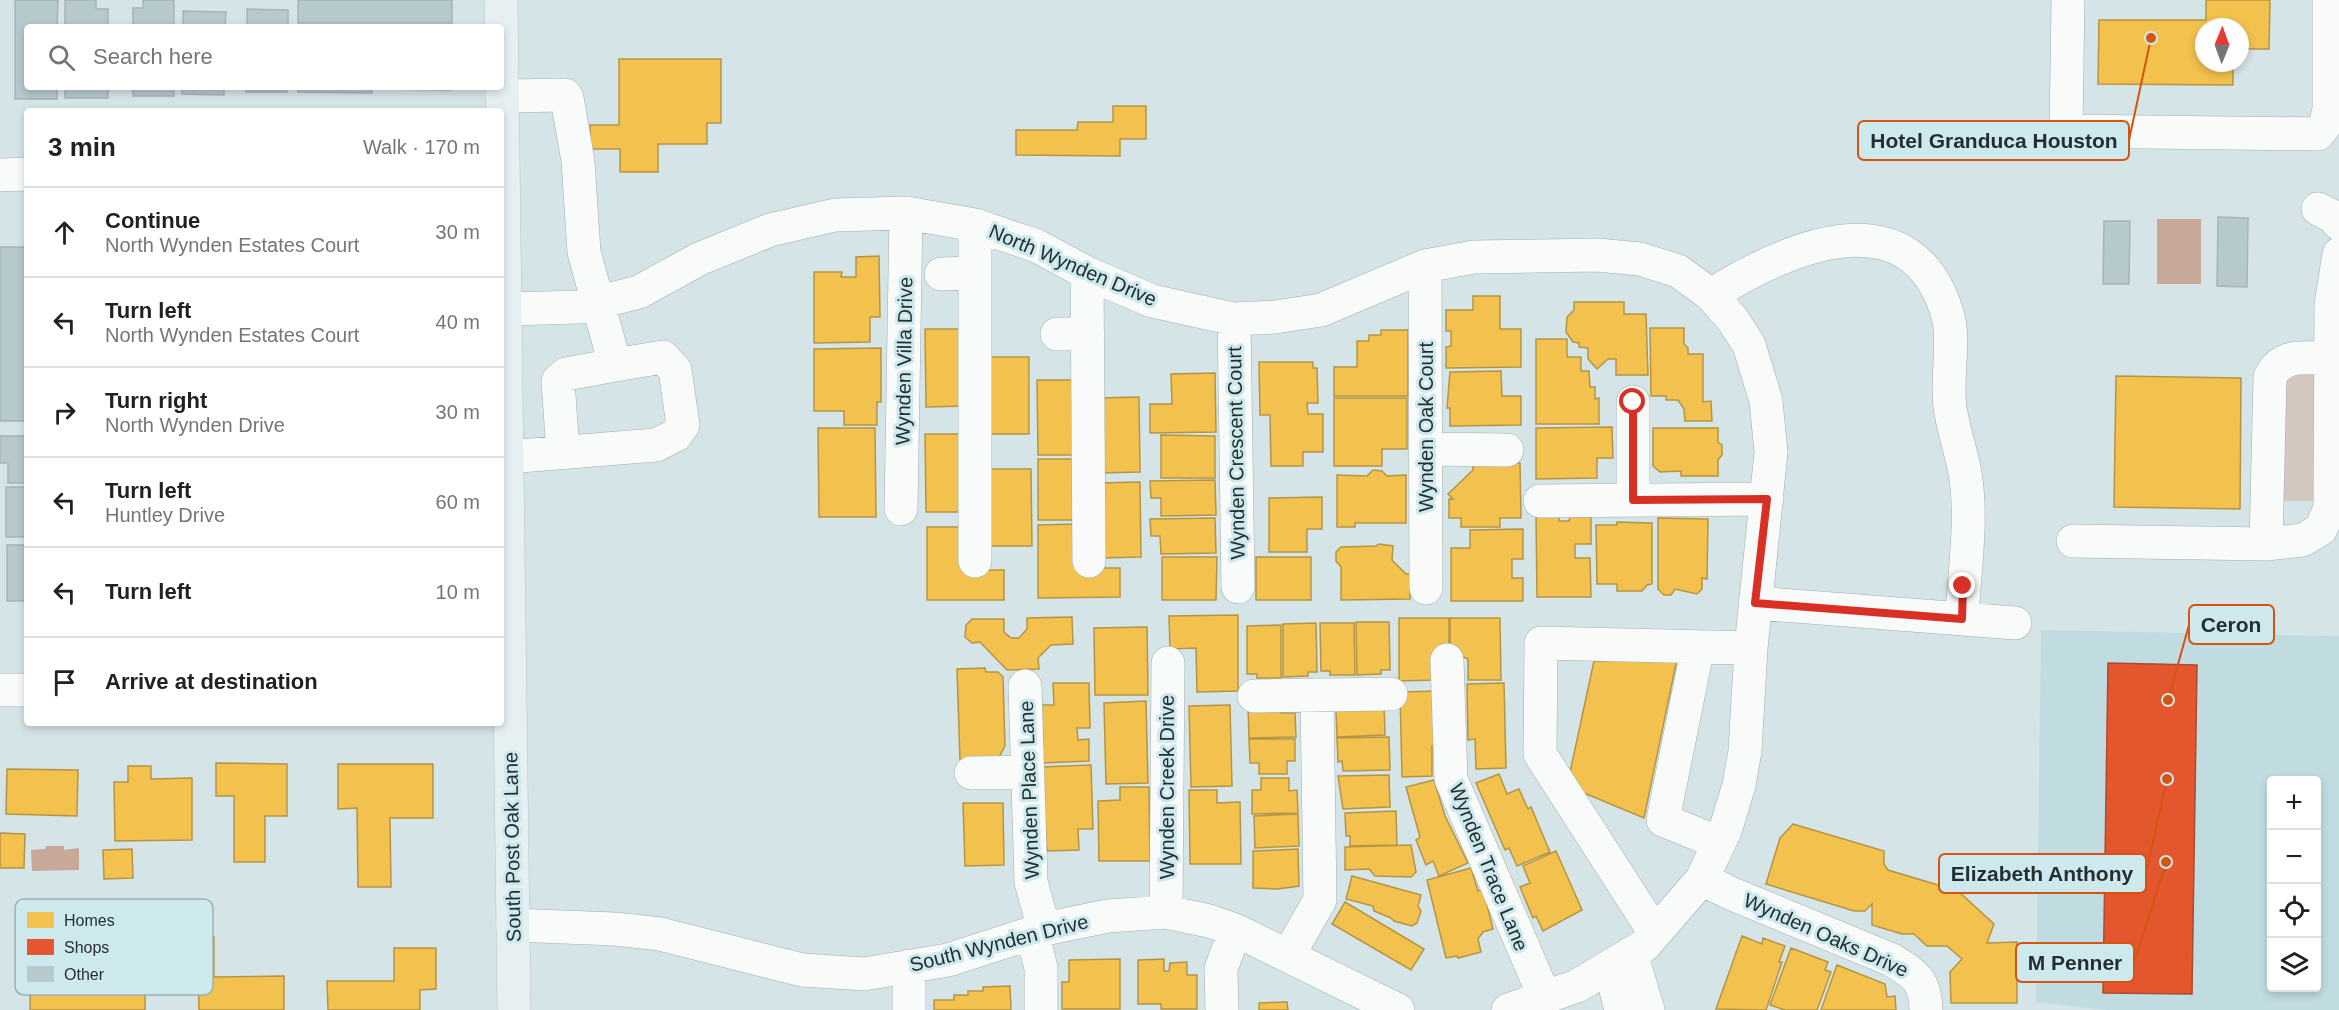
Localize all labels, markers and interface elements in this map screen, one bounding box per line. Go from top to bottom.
north arrow [2195,18,2249,72]
search box [24,24,504,90]
icon: search [45,41,78,74]
text: Search here [93,44,213,69]
callout: Hotel Granduca Houston [1858,121,2129,160]
text: Hotel Granduca Houston [1870,129,2118,152]
text: 3 min [48,132,116,162]
text: Walk · 170 m [363,136,480,158]
text: Continue [105,208,200,233]
icon: ahead [48,216,81,249]
street label: North Wynden Drive [986,220,1160,310]
text: 30 m [436,221,480,243]
text: North Wynden Estates Court [105,234,359,256]
street label: Wynden Villa Drive [892,277,916,445]
text: Turn left [105,298,191,323]
icon: left [48,306,81,339]
text: 40 m [436,311,480,333]
text: North Wynden Estates Court [105,324,359,346]
street label: Wynden Oak Court [1415,342,1437,512]
street label: Wynden Crescent Court [1223,346,1249,560]
text: Turn right [105,388,207,413]
route start [1619,388,1645,414]
icon: right [48,396,81,429]
text: 30 m [436,401,480,423]
text: North Wynden Drive [105,414,285,436]
text: Turn left [105,478,191,503]
icon: left [48,486,81,519]
text: 60 m [436,491,480,513]
text: Huntley Drive [105,504,225,526]
route end [1949,572,1975,598]
icon: left [48,576,81,609]
text: Turn left [105,579,191,604]
text: 10 m [436,581,480,603]
callout: Ceron [2189,605,2274,644]
text: Ceron [2201,613,2261,636]
icon: arrive [48,666,81,699]
text: Arrive at destination [105,669,318,694]
street label: Wynden Creek Drive [1156,695,1178,879]
street label: Wynden Place Lane [1015,700,1043,880]
street label: South Post Oak Lane [499,752,525,942]
map controls [2267,776,2321,992]
button: + [2267,776,2321,830]
street label: Wynden Trace Lane [1445,780,1533,954]
button: − [2267,830,2321,884]
callout: Elizabeth Anthony [1939,854,2146,893]
text: Elizabeth Anthony [1951,862,2134,885]
button: locate [2267,884,2321,938]
street label: Wynden Oaks Drive [1740,889,1912,981]
legend [15,899,213,995]
street label: South Wynden Drive [907,910,1091,976]
text: Homes [64,912,115,929]
button: layers [2267,938,2321,992]
text: Shops [64,939,109,956]
callout: M Penner [2016,943,2134,982]
text: M Penner [2028,951,2122,974]
text: Other [64,966,105,983]

